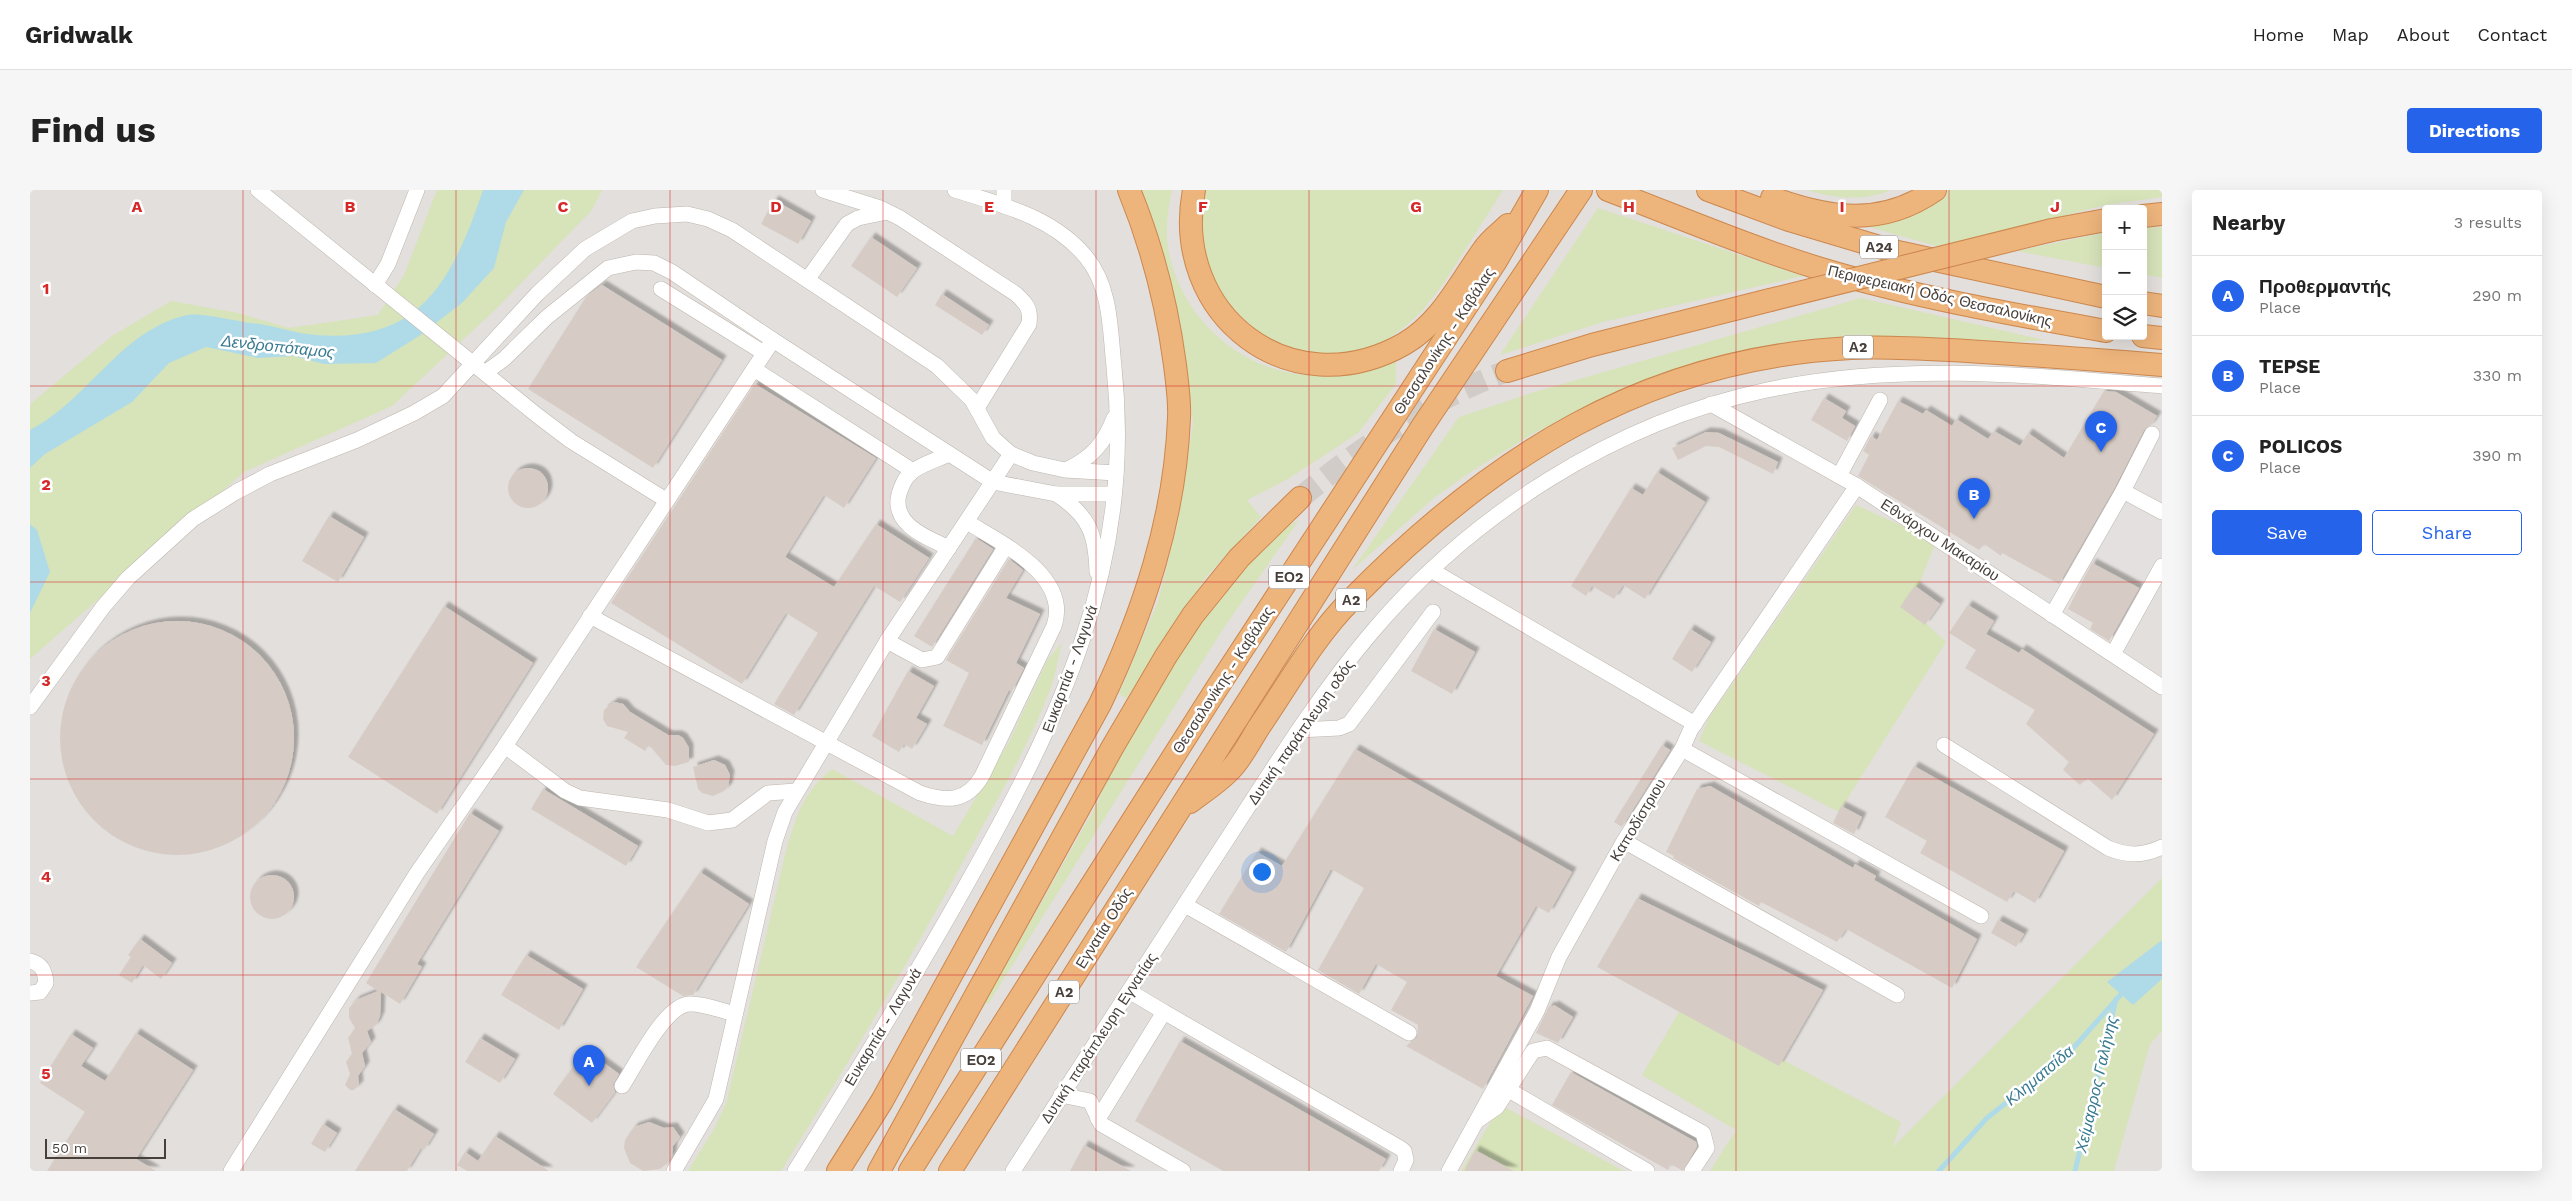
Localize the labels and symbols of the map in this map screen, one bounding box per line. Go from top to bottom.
text: A [132,197,143,216]
text: B [345,197,356,216]
text: C [558,197,569,216]
text: D [770,197,782,216]
text: E [984,197,994,216]
text: F [1198,197,1208,216]
text: G [1410,197,1422,216]
text: H [1623,197,1635,216]
text: I [1839,197,1845,216]
text: J [2050,197,2060,216]
road number: Α24 [1860,236,1898,258]
street label: Περιφερειακή Οδός Θεσσαλονίκης [1826,261,2054,331]
street label: Θεσσαλονίκης - Καβάλας [1390,264,1498,418]
text: 1 [43,279,49,298]
water label: Δενδροπόταμος [219,331,336,362]
road number: Α2 [1843,336,1873,358]
pin: C [2085,411,2117,452]
text: 2 [41,475,51,494]
pin: B [1958,478,1990,519]
street label: Εθνάρχου Μακαρίου [1877,495,2003,585]
road number: ΕΟ2 [1269,566,1309,588]
road number: Α2 [1336,588,1366,612]
street label: Ευκαρπία - Λαγυνά [1039,603,1102,735]
street label: Θεσσαλονίκης - Καβάλας [1169,603,1277,757]
street label: Δυτική παράπλευρη οδός [1244,656,1358,808]
text: 3 [41,671,51,690]
street label: Καποδίστριου [1606,775,1670,865]
your location [1249,859,1275,885]
text: 4 [41,867,51,886]
street label: Εγνατία Οδός [1072,884,1136,972]
street label: Δυτική παράπλευρη Εγνατίας [1037,949,1161,1127]
street label: Ευκαρπία - Λαγυνά [841,965,925,1089]
road number: Α2 [1049,980,1079,1004]
water label: Χείμαρρος Γαλήνης [2071,1013,2122,1155]
water label: Κληματσίδα [2001,1041,2078,1109]
pin: A [573,1045,605,1086]
road number: ΕΟ2 [961,1048,1001,1072]
text: 5 [41,1064,51,1083]
scale bar [45,1136,166,1159]

